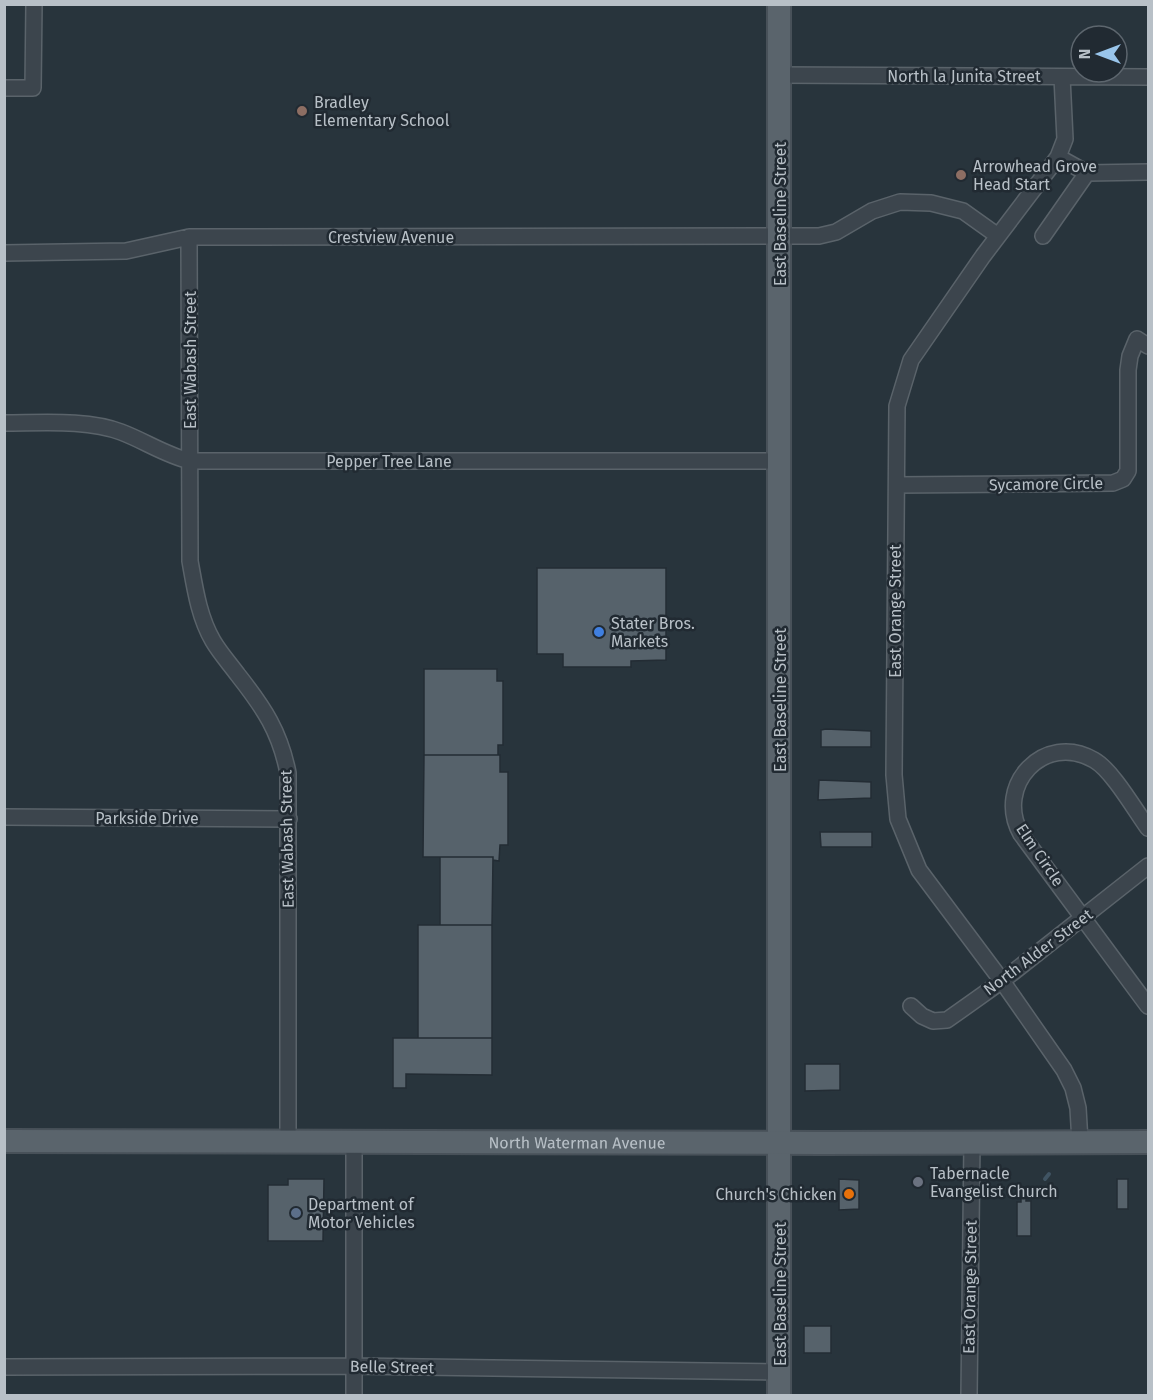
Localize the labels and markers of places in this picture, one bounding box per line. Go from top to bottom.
place label: Bradley Elementary School [314,93,450,130]
marker: Bradley Elementary School [295,104,309,118]
place label: Arrowhead Grove Head Start [973,157,1097,194]
marker: Arrowhead Grove Head Start [954,168,968,182]
place label: Stater Bros. Markets [611,614,695,651]
marker: Stater Bros. Markets [592,625,606,639]
place label: Tabernacle Evangelist Church [930,1164,1058,1201]
marker: Tabernacle Evangelist Church [911,1175,925,1189]
place label: Church's Chicken [715,1185,837,1204]
marker: Church's Chicken [842,1187,856,1201]
place label: Department of Motor Vehicles [308,1195,415,1232]
marker: Department of Motor Vehicles [289,1206,303,1220]

